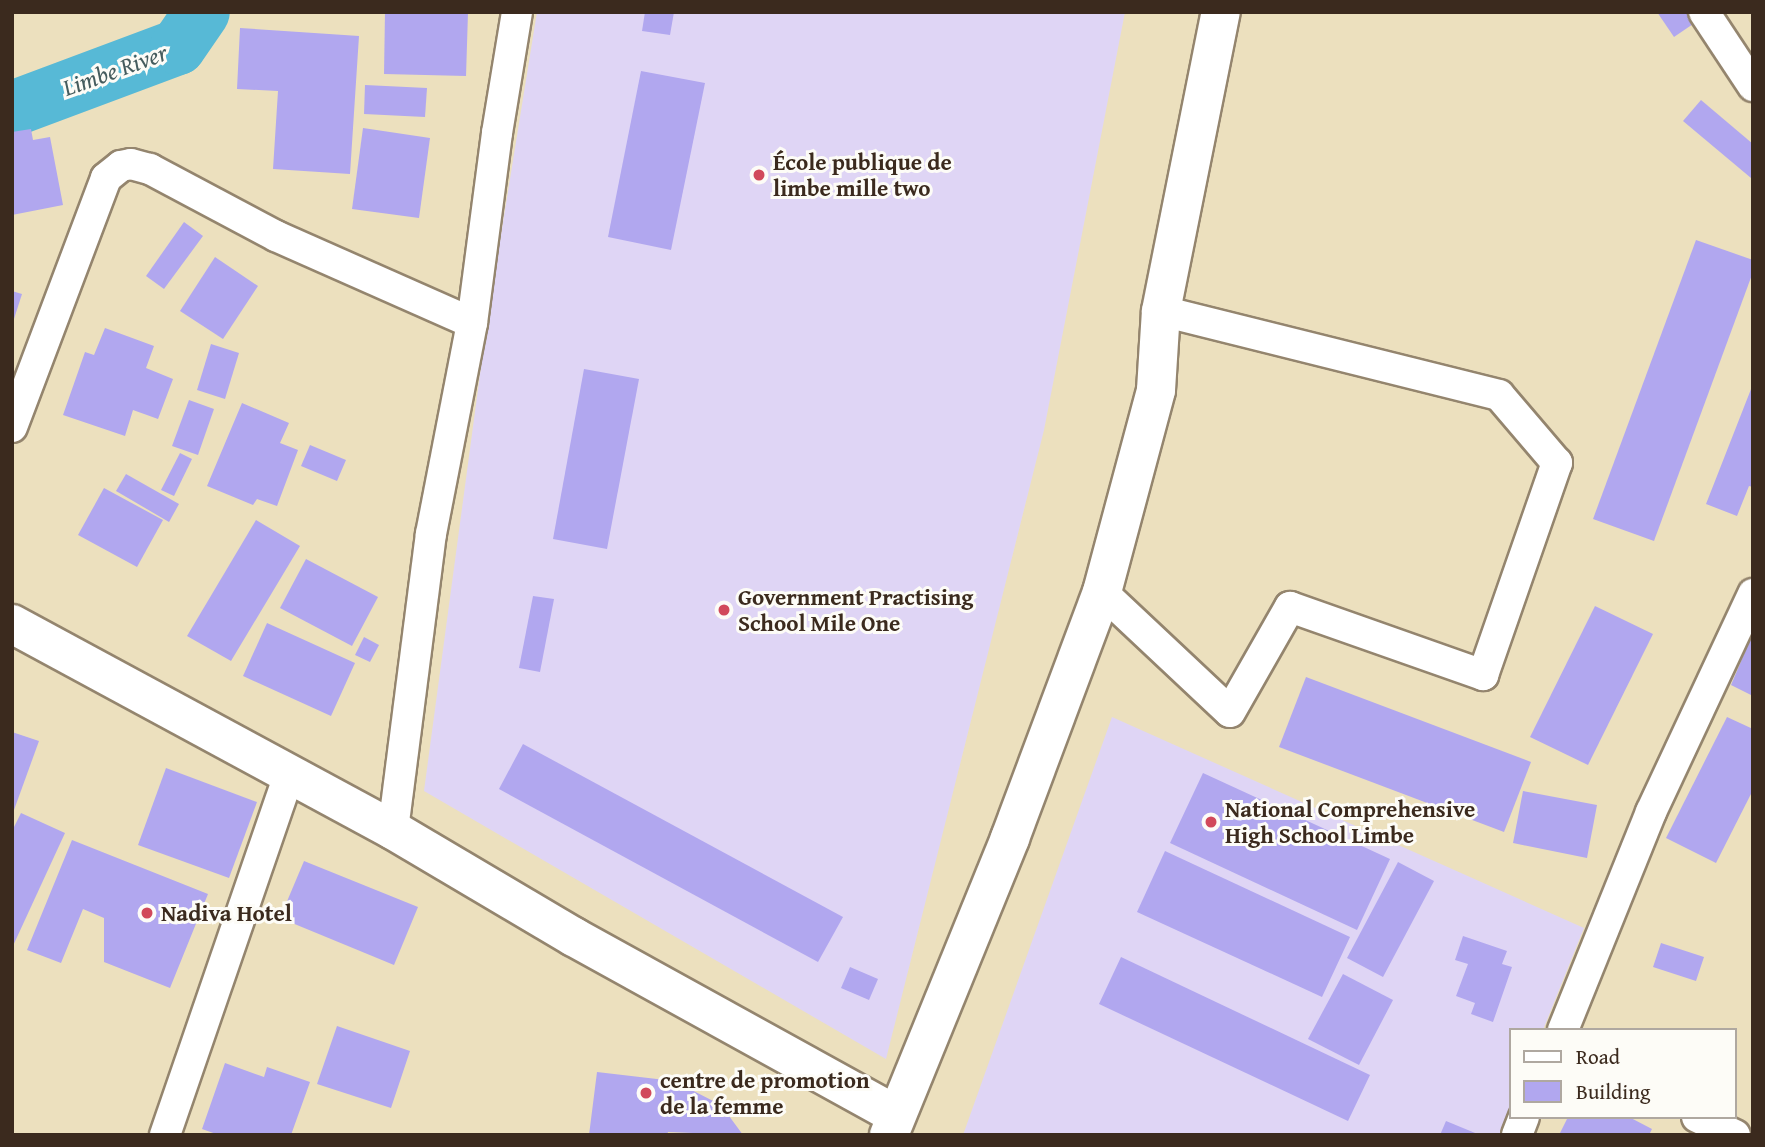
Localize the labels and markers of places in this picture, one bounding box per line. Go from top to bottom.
place label: École publique de limbe mille two [773,148,952,202]
marker: École publique de limbe mille two [751,167,767,183]
place label: Government Practising School Mile One [738,583,973,637]
marker: Government Practising School Mile One [716,602,732,618]
place label: National Comprehensive High School Limbe [1225,795,1475,849]
marker: National Comprehensive High School Limbe [1203,814,1219,830]
place label: Nadiva Hotel [161,899,292,927]
marker: Nadiva Hotel [139,905,155,921]
place label: centre de promotion de la femme [660,1066,870,1120]
marker: centre de promotion de la femme [638,1085,654,1101]

